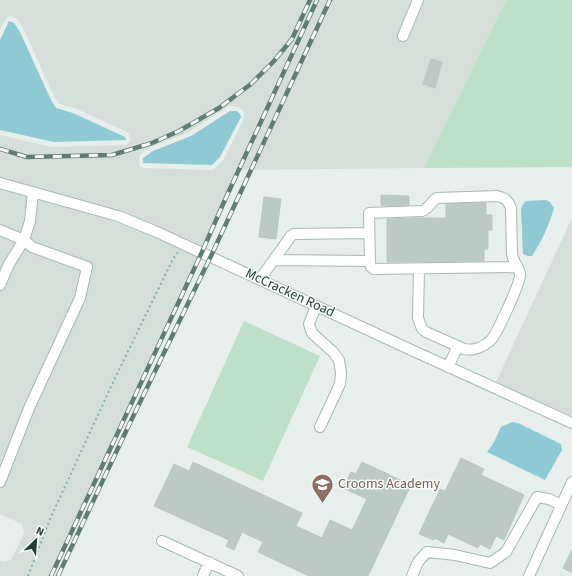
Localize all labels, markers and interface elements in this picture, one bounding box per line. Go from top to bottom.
street label: McCracken Road [242,264,338,322]
school or university icon: Crooms Academy [309,471,335,504]
place label: Crooms Academy [338,474,440,494]
north arrow [16,520,56,560]
text: N [34,523,47,540]

